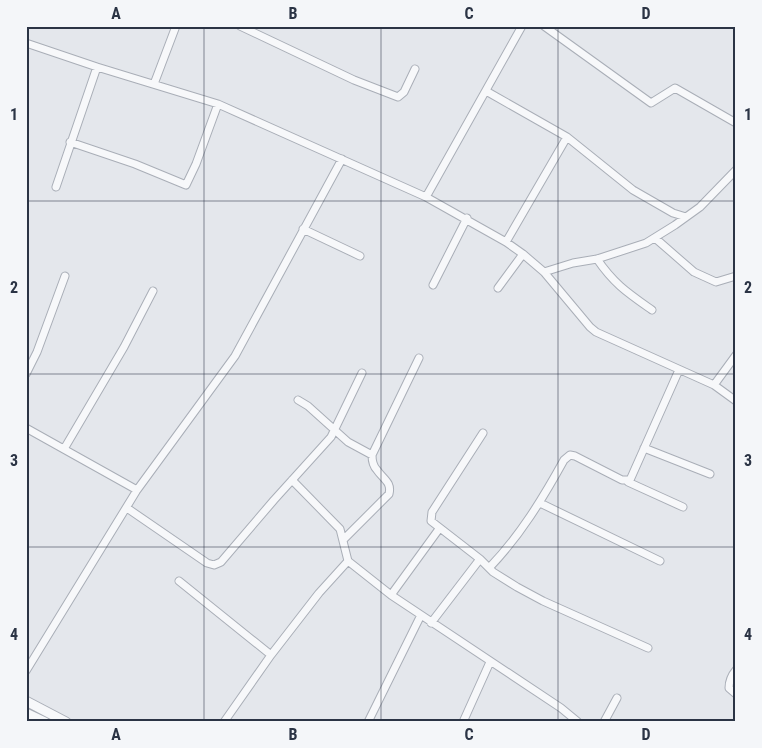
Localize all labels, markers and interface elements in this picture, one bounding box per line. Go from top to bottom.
text: A [111,4,121,23]
text: B [289,4,298,23]
text: C [464,4,474,23]
text: D [641,4,651,23]
text: 1 [10,105,18,124]
text: 1 [744,105,752,124]
text: 2 [10,278,18,297]
text: 2 [744,278,752,297]
text: 3 [10,451,18,470]
text: 3 [744,451,752,470]
text: 4 [10,625,18,644]
text: 4 [744,625,752,644]
text: A [111,725,121,744]
text: B [289,725,298,744]
text: C [464,725,474,744]
text: D [641,725,651,744]

